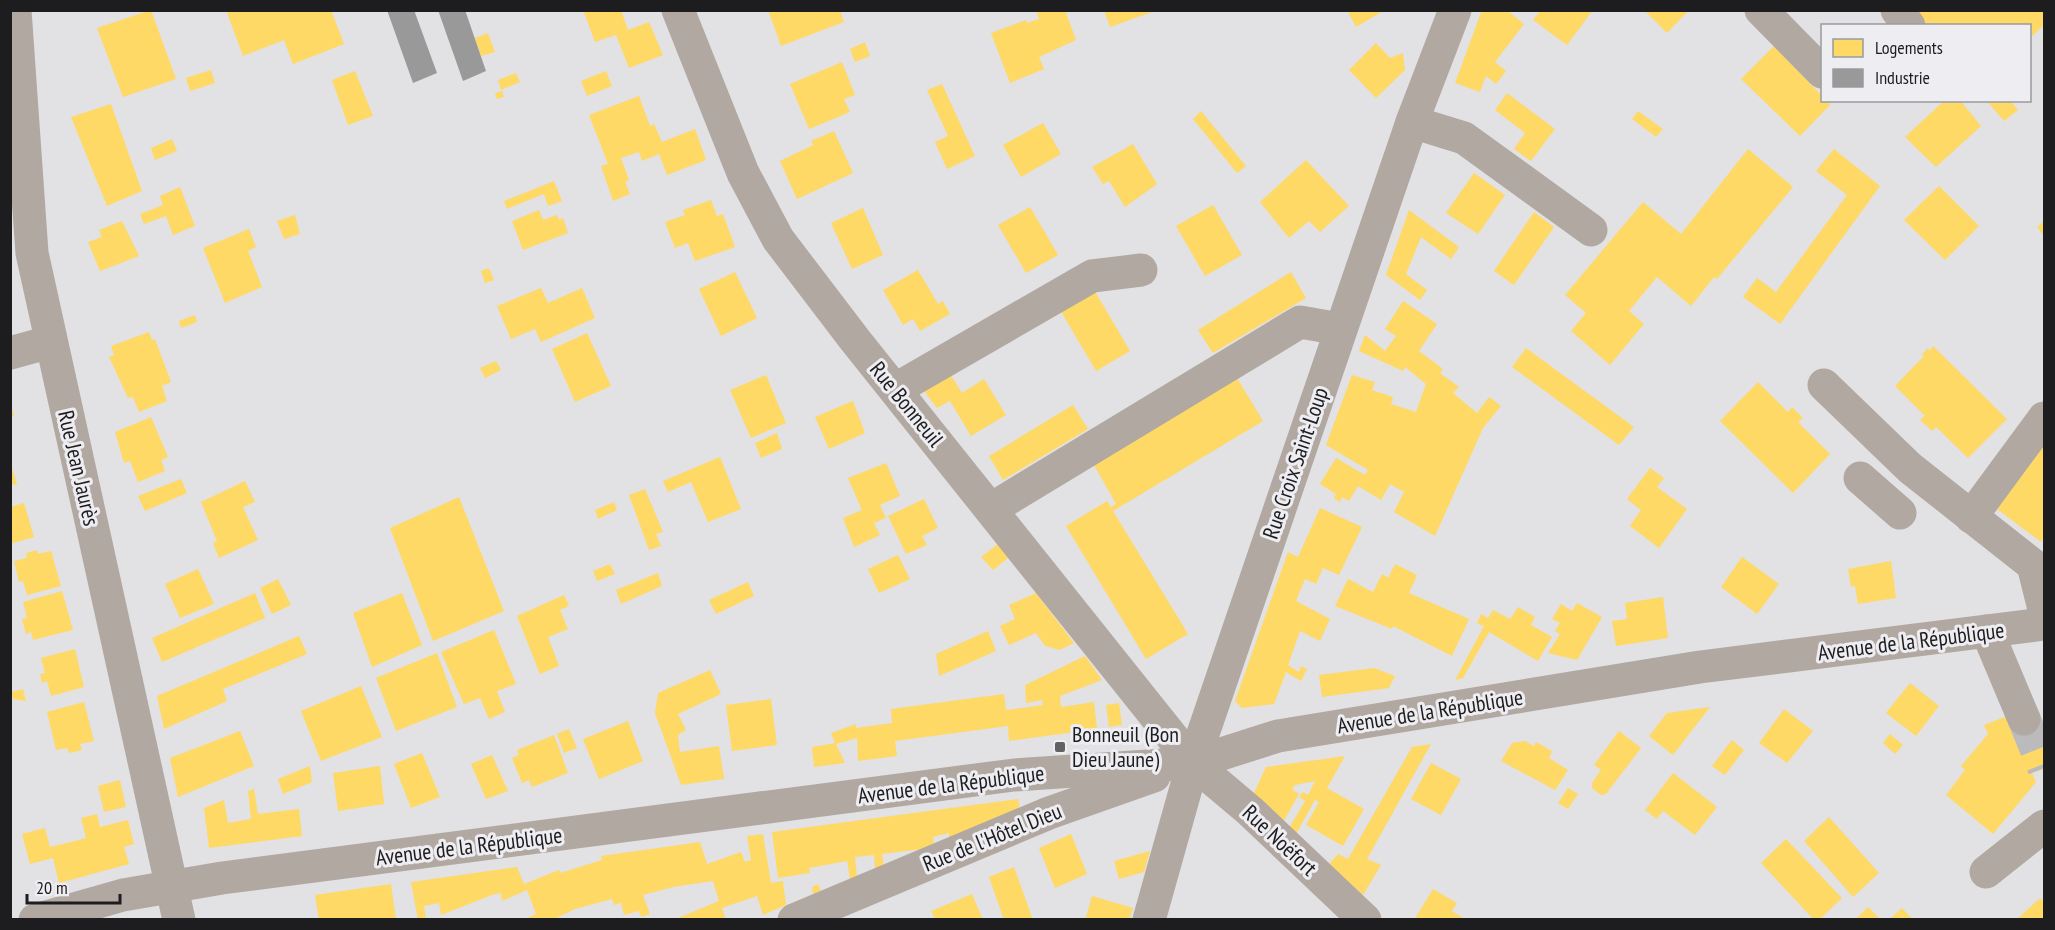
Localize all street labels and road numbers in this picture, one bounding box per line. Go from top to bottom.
street label: Rue Bonneuil [864,356,950,453]
street label: Rue Croix Saint-Loup [1256,383,1334,543]
street label: Rue Jean Jaurès [52,408,106,528]
street label: Avenue de la République [1816,616,2006,666]
street label: Avenue de la République [1335,682,1525,740]
street label: Avenue de la République [856,759,1046,809]
street label: Rue de l'Hôtel Dieu [918,796,1066,878]
street label: Rue Noëfort [1237,798,1323,882]
street label: Avenue de la République [374,821,564,871]

